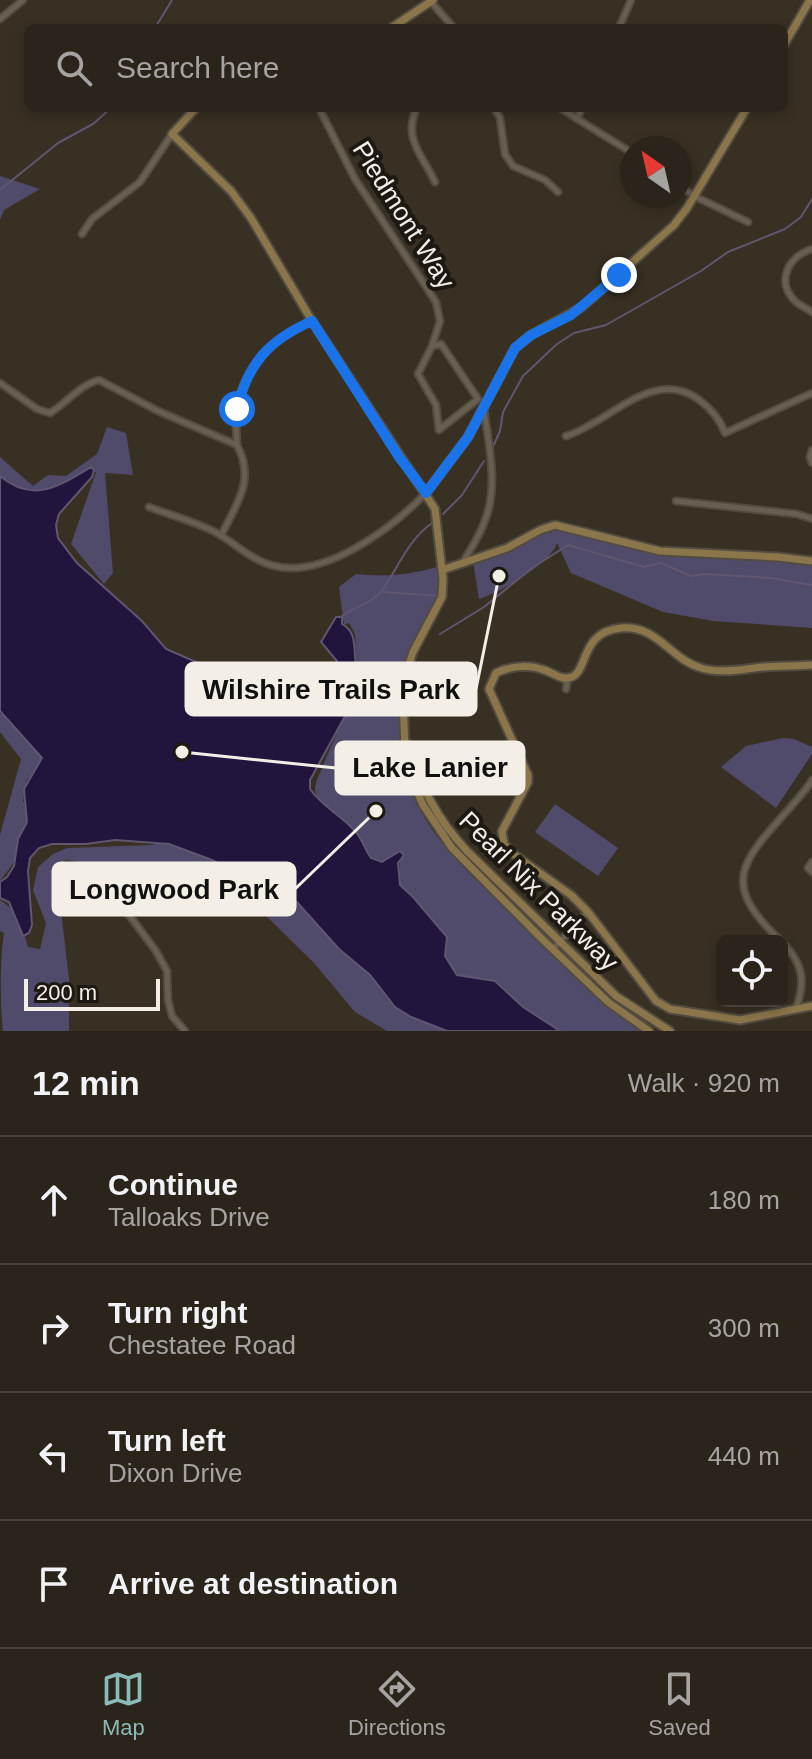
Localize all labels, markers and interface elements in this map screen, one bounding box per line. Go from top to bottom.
search box [24,24,788,112]
icon: search [52,46,96,90]
text: Search here [116,51,279,84]
street label: Piedmont Way [347,136,461,294]
north arrow [620,136,692,208]
route end [601,257,637,293]
route start [219,391,255,427]
callout: Wilshire Trails Park [186,663,476,715]
text: Wilshire Trails Park [202,674,460,705]
callout: Lake Lanier [336,742,524,794]
text: Lake Lanier [352,752,508,783]
street label: Pearl Nix Parkway [453,805,625,977]
callout: Longwood Park [53,863,295,915]
text: Longwood Park [69,874,279,905]
map controls [716,935,788,1007]
button: locate [716,935,788,1007]
scale bar [24,975,160,1011]
text: 200 m [36,980,97,1005]
text: 12 min [32,1064,140,1102]
text: Walk · 920 m [628,1068,780,1098]
text: Continue [108,1168,238,1201]
icon: ahead [32,1178,76,1222]
text: 180 m [708,1185,780,1215]
text: Talloaks Drive [108,1202,270,1232]
text: Turn right [108,1296,247,1329]
icon: right [32,1306,76,1350]
text: 300 m [708,1313,780,1343]
text: Chestatee Road [108,1330,296,1360]
text: Turn left [108,1424,226,1457]
icon: left [32,1434,76,1478]
text: 440 m [708,1441,780,1471]
text: Dixon Drive [108,1458,242,1488]
icon: arrive [32,1562,76,1606]
text: Arrive at destination [108,1567,398,1600]
tab: Map [101,1667,145,1741]
tab: Directions [348,1667,446,1741]
tab: Saved [648,1667,711,1741]

